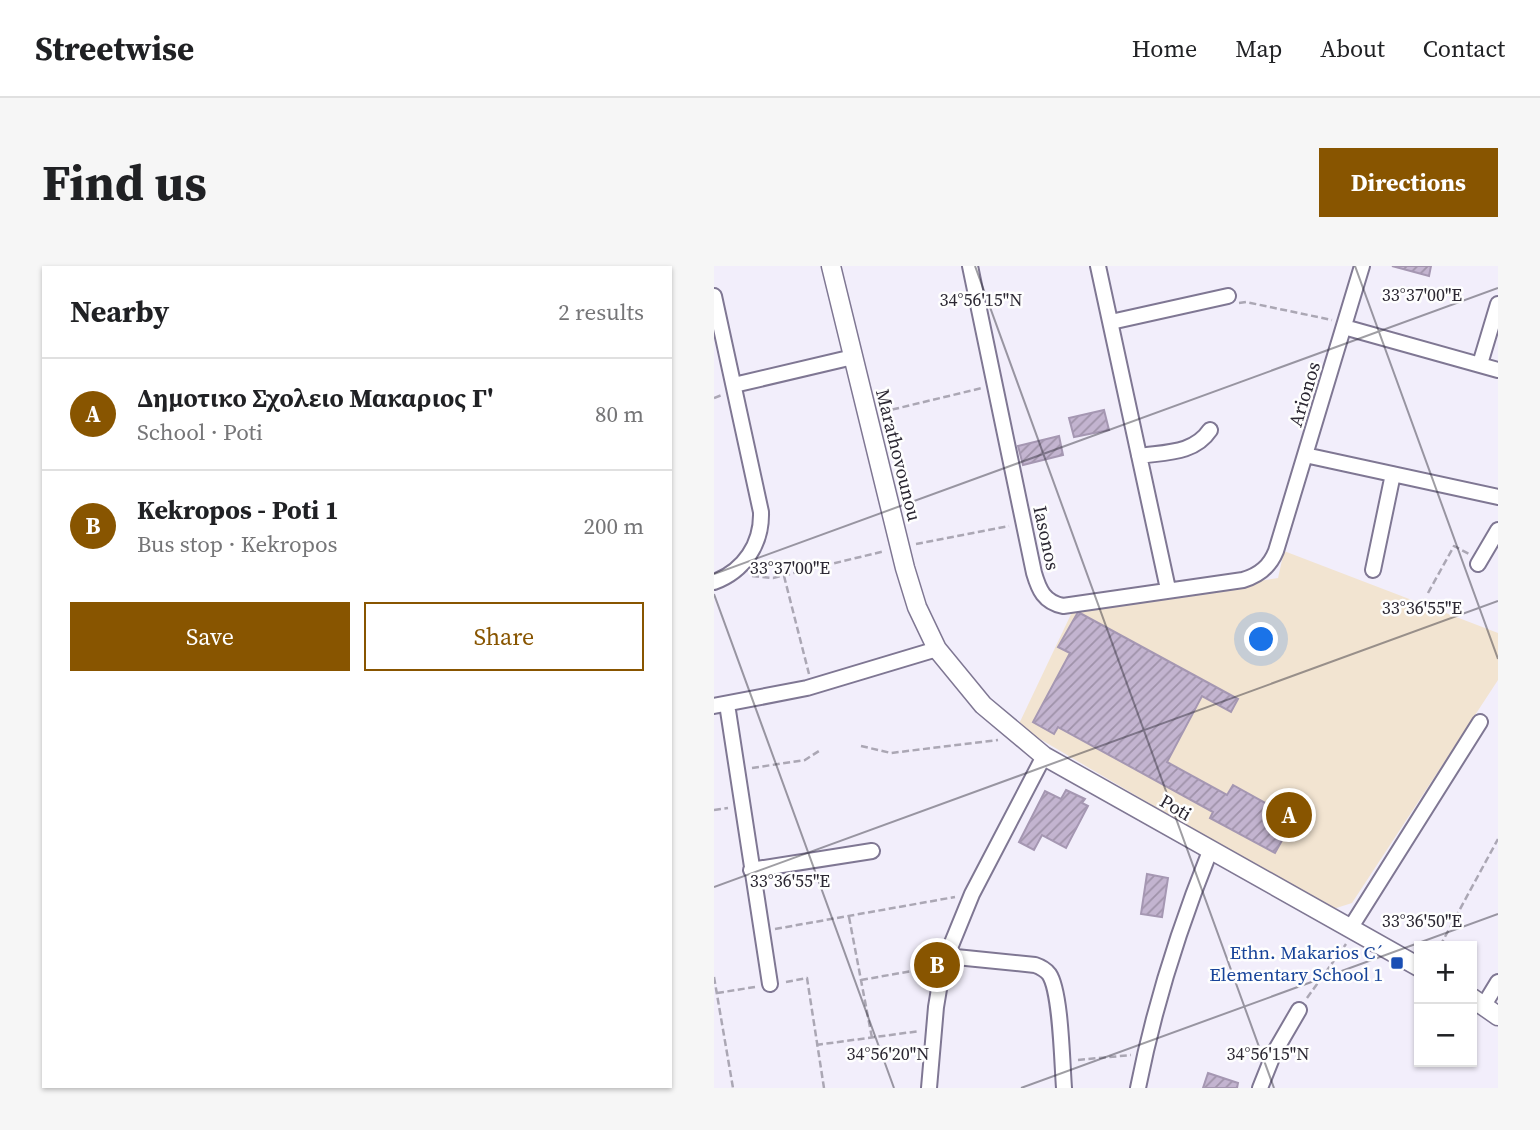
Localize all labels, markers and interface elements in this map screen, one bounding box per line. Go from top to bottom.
text: Streetwise [35,26,194,71]
text: Home [1132,32,1197,65]
text: Map [1235,32,1282,65]
text: About [1320,32,1385,65]
text: Contact [1423,32,1505,65]
button: Directions [1319,148,1498,217]
text: Find us [42,149,207,216]
text: 33°37'00"E [1382,282,1462,307]
text: 34°56'15"N [940,287,1022,312]
text: Nearby [70,291,169,332]
text: 2 results [558,296,644,328]
street label: Arionos [1282,358,1326,430]
text: Δημοτικο Σχολειο Μακαριος Γ' [137,380,493,416]
street label: Marathovounou [870,386,928,524]
text: A [85,398,101,430]
text: 80 m [595,398,644,430]
text: School · Poti [137,416,263,448]
text: Kekropos - Poti 1 [137,492,339,528]
street label: Iasonos [1028,503,1066,573]
text: B [86,510,100,542]
text: 200 m [583,510,644,542]
text: Bus stop · Kekropos [137,528,338,560]
text: 33°37'00"E [750,555,830,580]
text: 33°36'55"E [1382,595,1462,620]
button: Save [70,602,350,671]
button: Share [364,602,644,671]
your location [1244,622,1278,656]
street label: Poti [1155,788,1197,827]
pin: A [1266,789,1312,841]
text: 33°36'55"E [750,868,830,893]
text: 33°36'50"E [1382,908,1462,933]
pin: B [914,939,960,991]
place label: Ethn. Makarios C´ Elementary School 1 [1209,939,1383,987]
map controls [1414,941,1477,1067]
button: + [1414,941,1477,1004]
marker: Ethn. Makarios C´ Elementary School 1 [1389,955,1405,971]
button: − [1414,1004,1477,1067]
text: 34°56'20"N [847,1041,929,1066]
text: 34°56'15"N [1227,1041,1309,1066]

